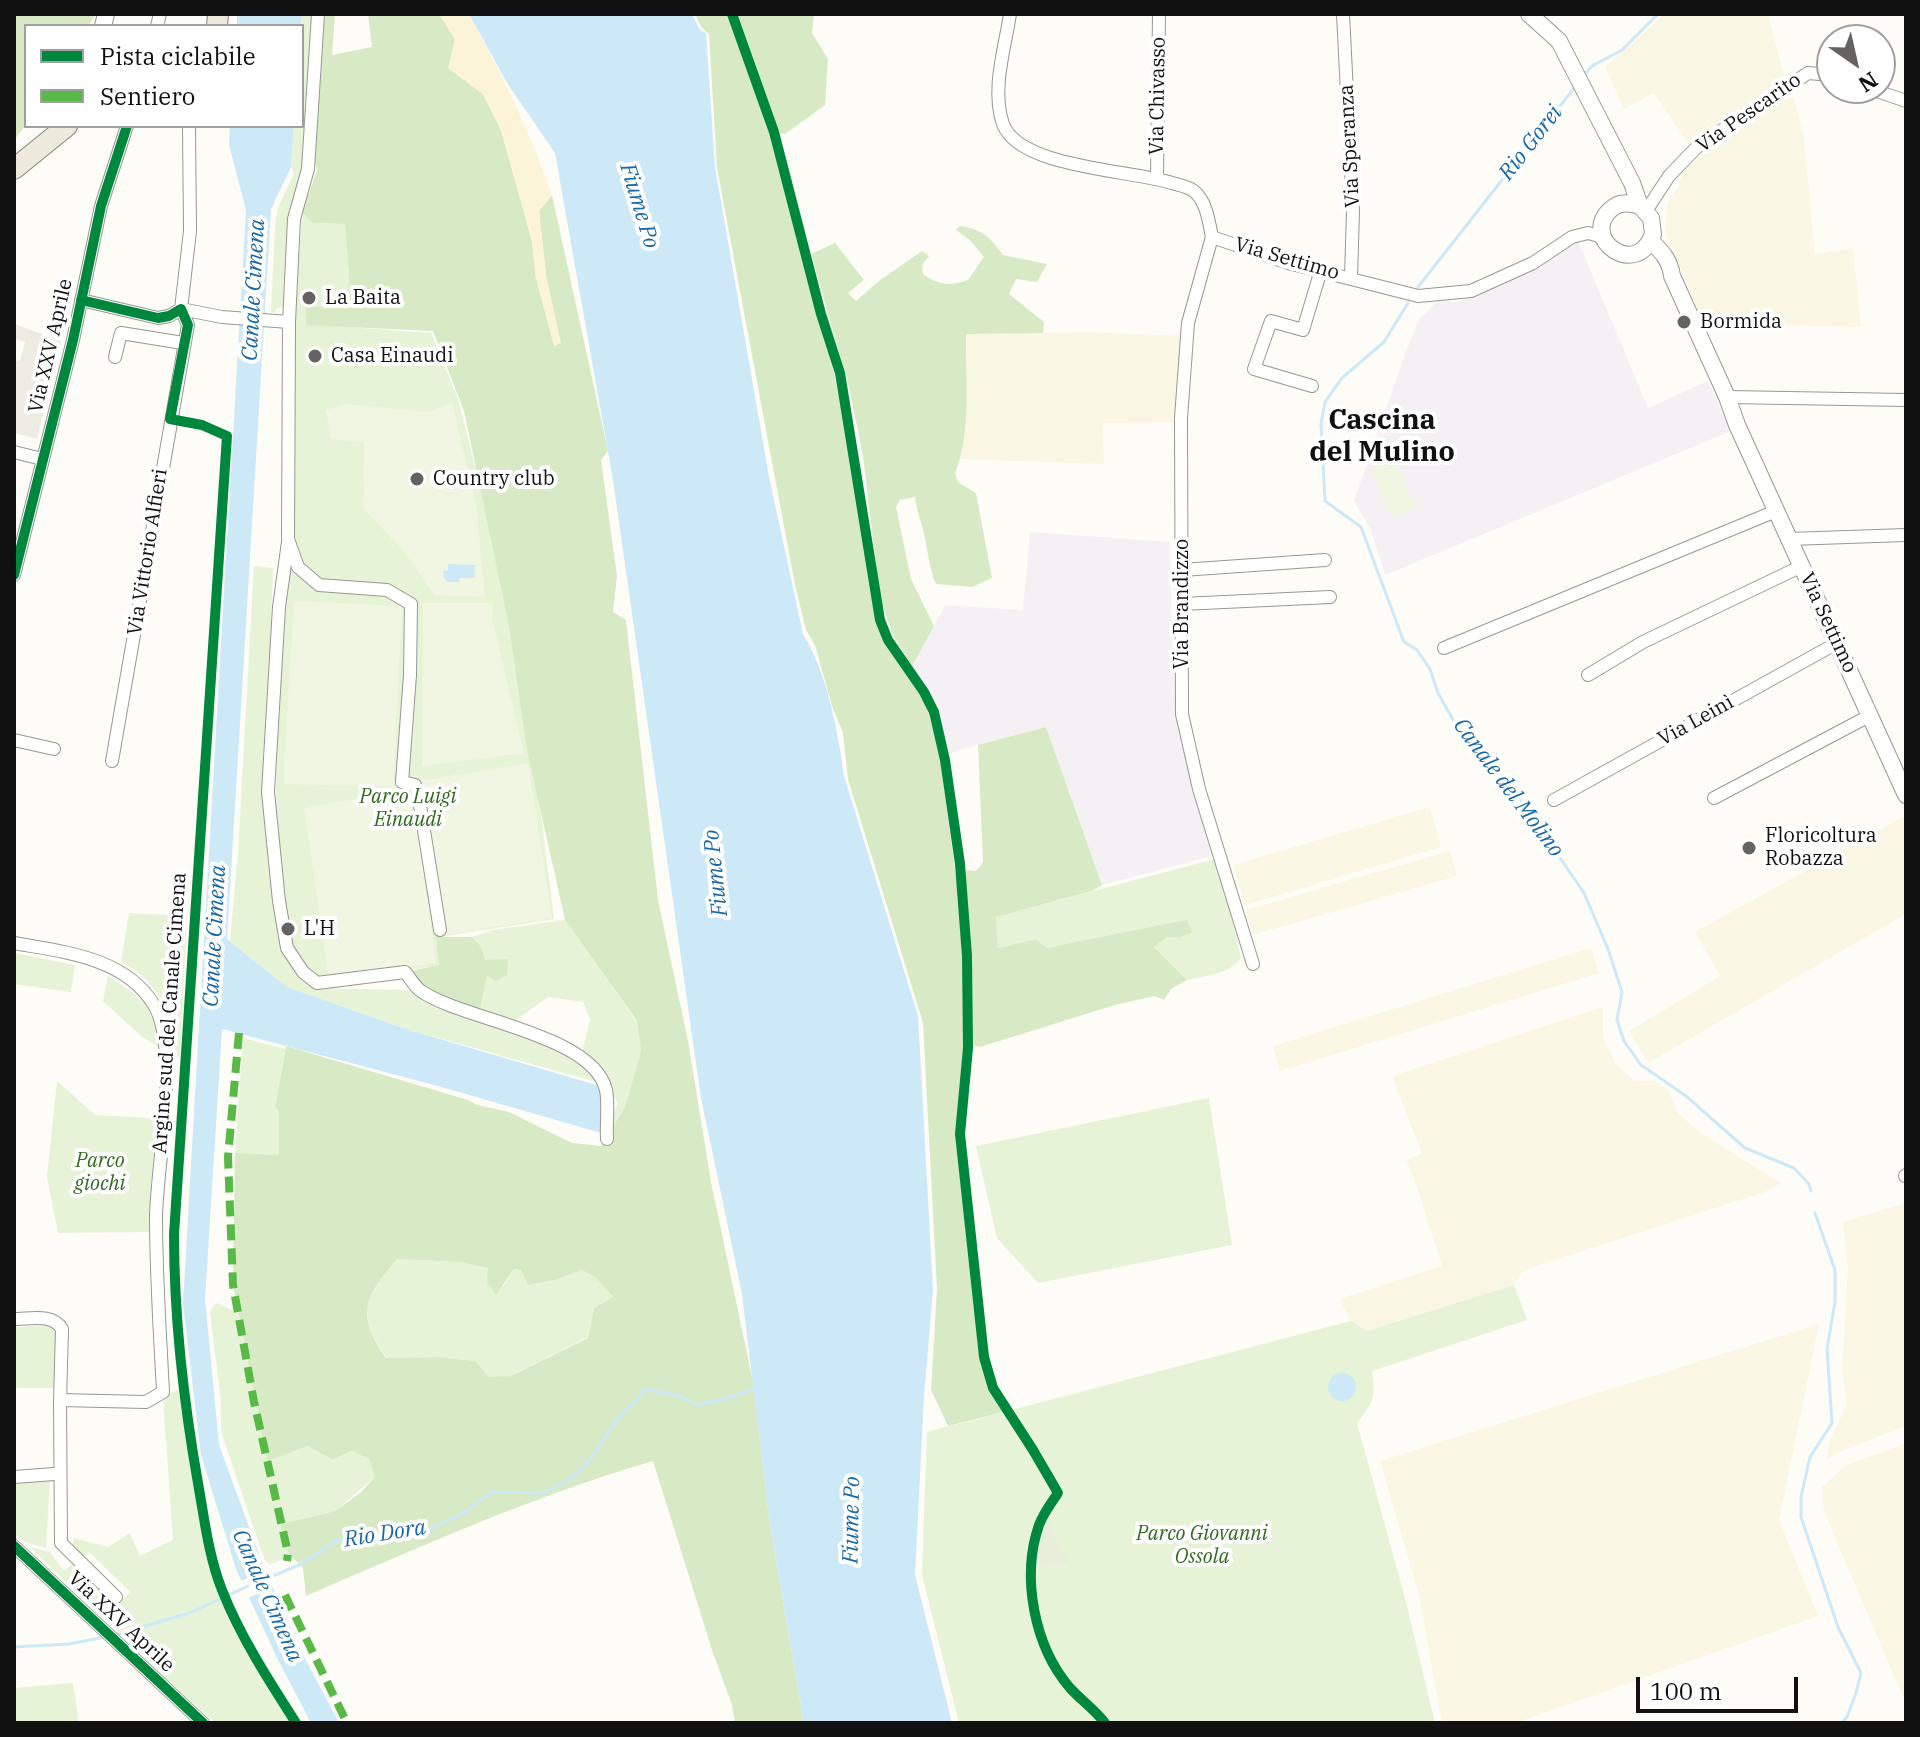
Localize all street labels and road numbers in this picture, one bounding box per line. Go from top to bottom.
street label: Via Chivasso [1145,37,1171,155]
street label: Via Pescarito [1692,68,1806,158]
street label: Via Speranza [1335,84,1365,208]
street label: Via Settimo [1232,233,1342,285]
street label: Via XXV Aprile [24,277,78,415]
street label: Via Vittorio Alfieri [123,467,173,637]
street label: Via Brandizzo [1170,539,1194,669]
street label: Via Settimo [1794,569,1862,677]
street label: Via Leinì [1654,690,1738,752]
street label: Argine sud del Canale Cimena [148,872,192,1154]
street label: Via XXV Aprile [63,1566,179,1678]

